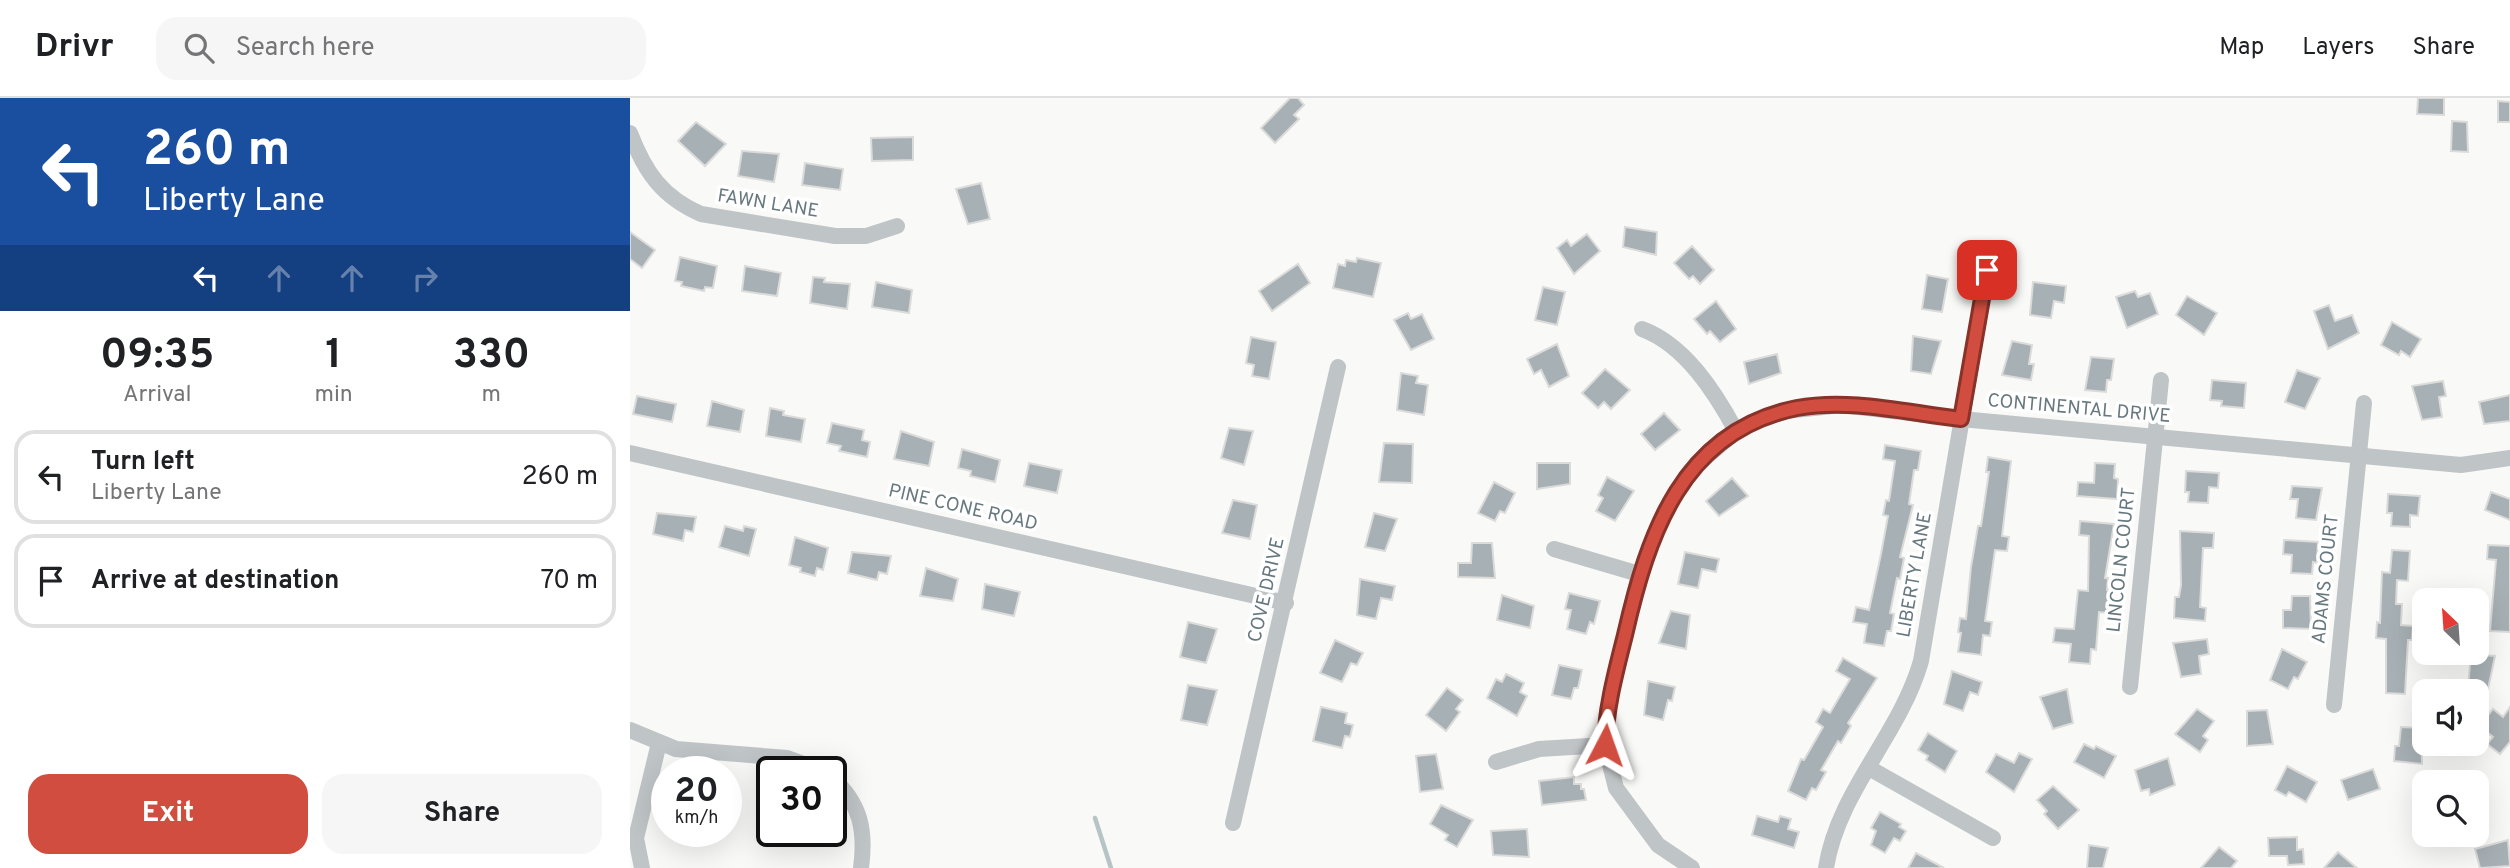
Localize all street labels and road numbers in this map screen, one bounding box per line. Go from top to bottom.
street label: FAWN LANE [716,184,820,224]
street label: CONTINENTAL DRIVE [1986,389,2172,429]
street label: PINE CONE ROAD [886,479,1040,537]
street label: LINCOLN COURT [2102,486,2142,634]
street label: LIBERTY LANE [1892,510,1938,640]
street label: ADAMS COURT [2307,513,2345,645]
street label: COVE DRIVE [1243,535,1291,645]

